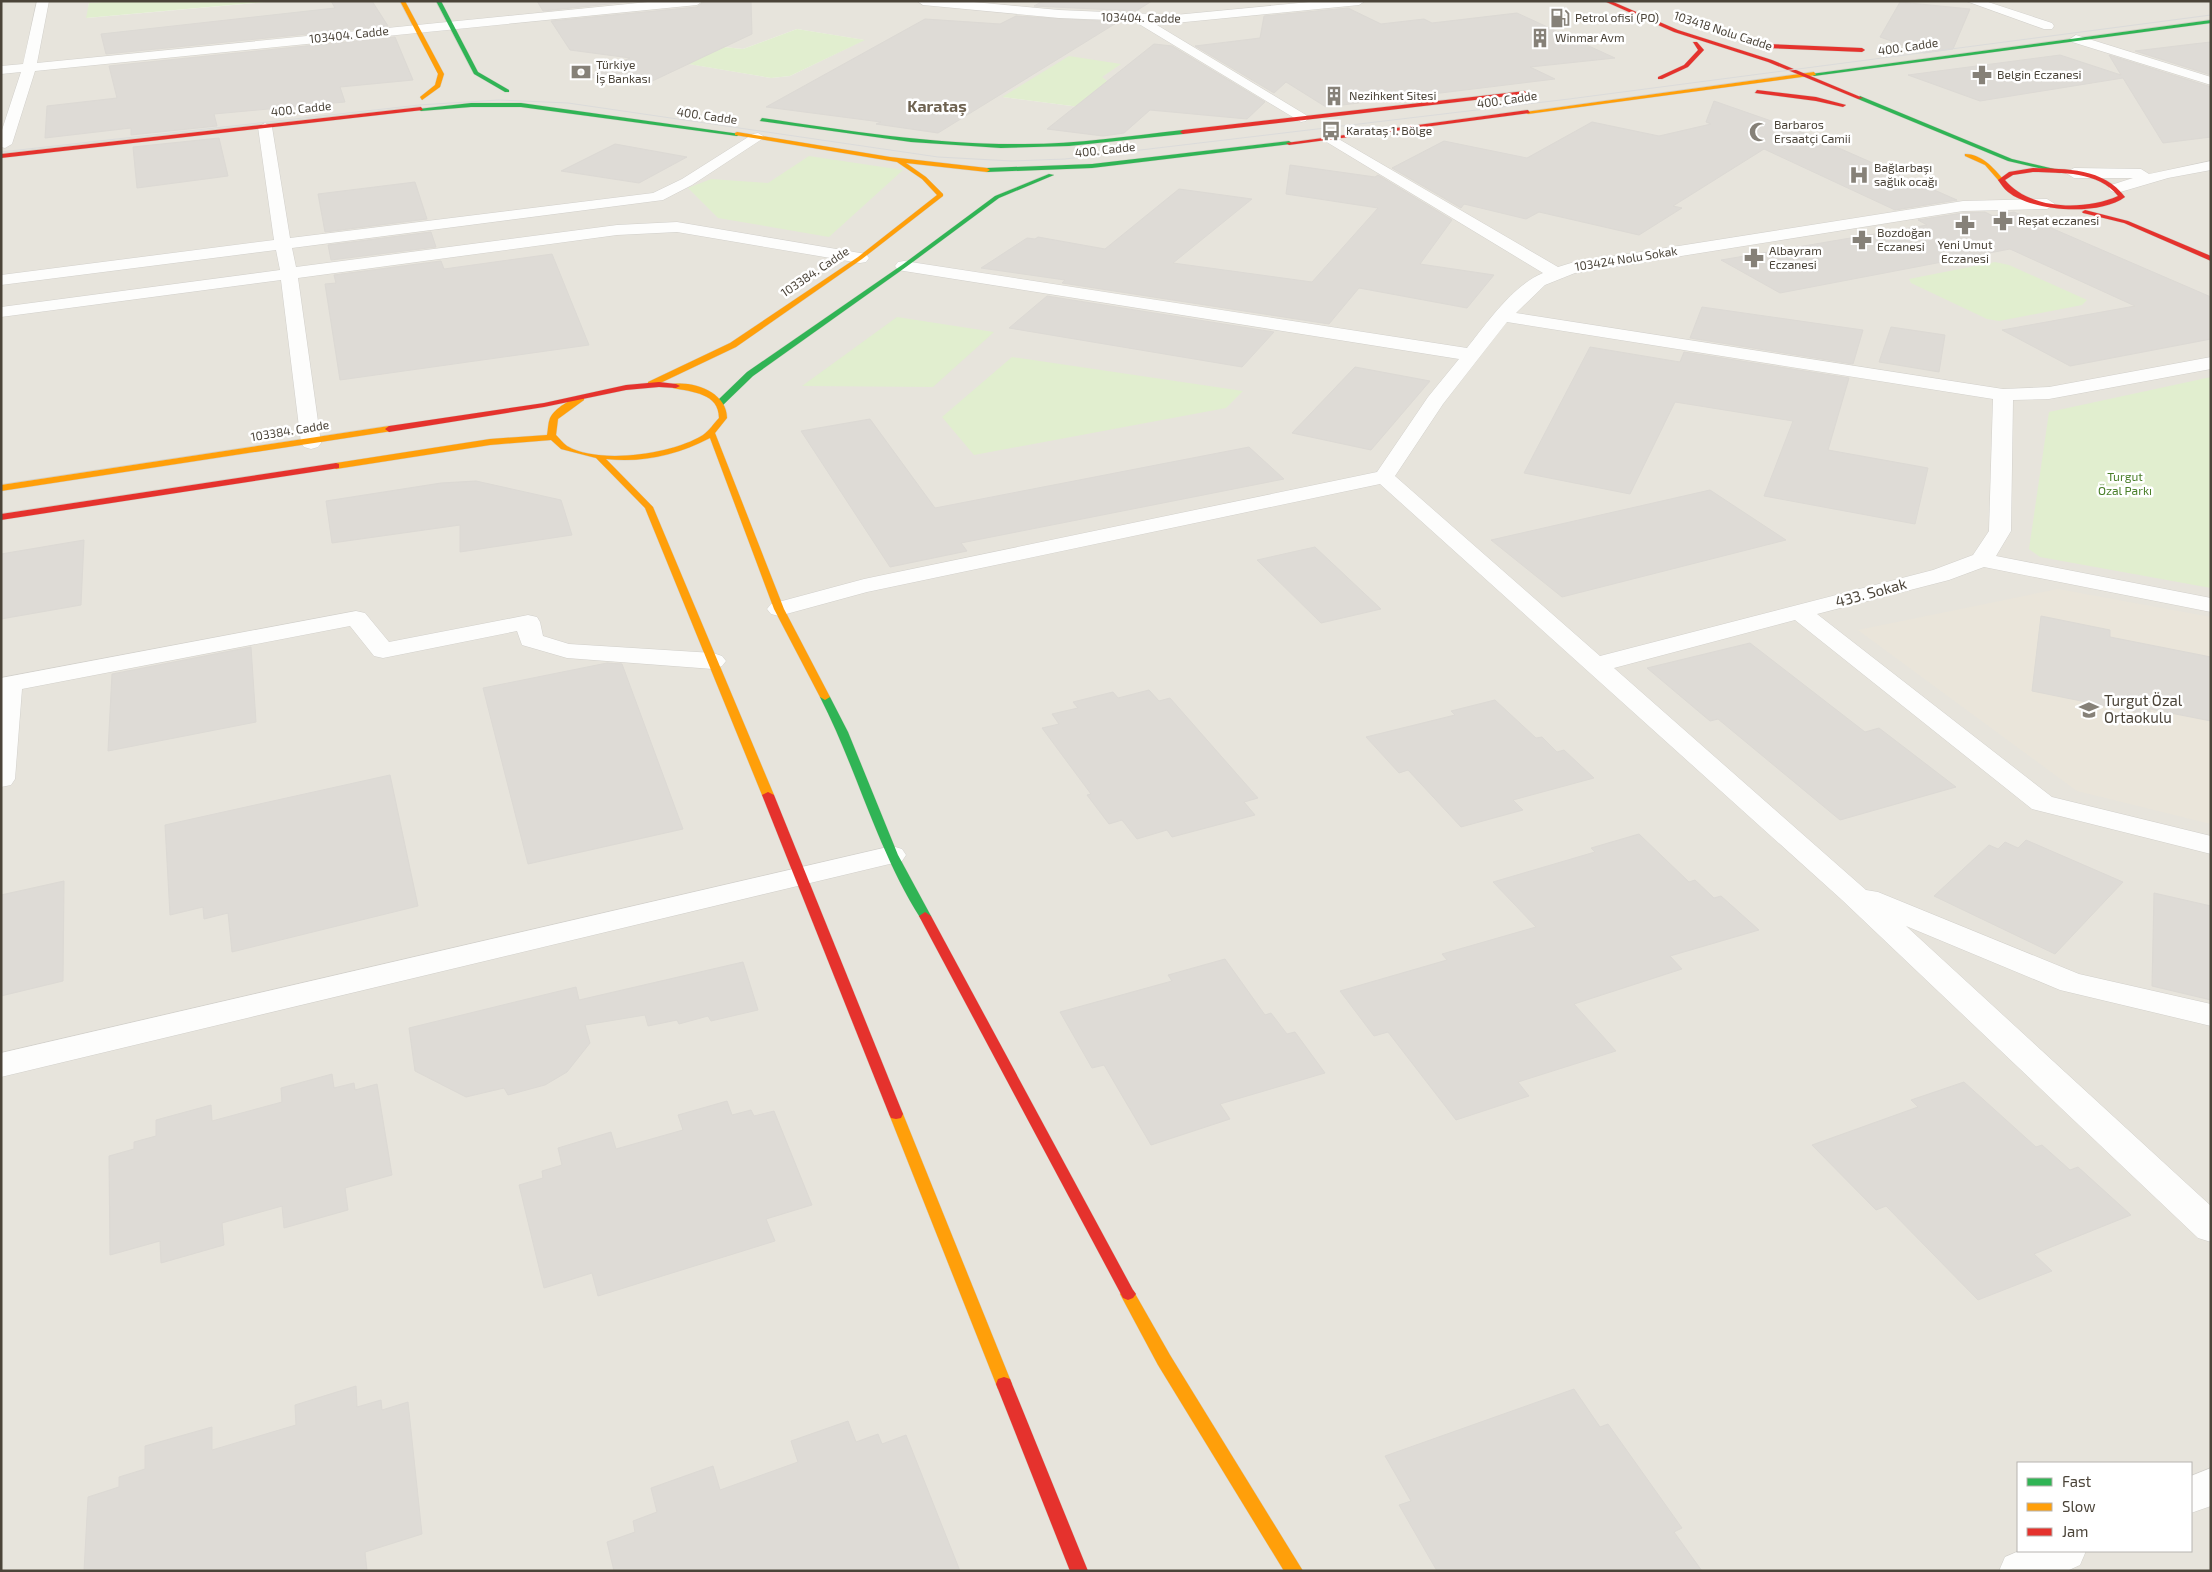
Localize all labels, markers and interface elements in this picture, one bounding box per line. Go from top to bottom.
fuel station icon: Petrol ofisi (PO) [1549,7,1571,29]
street label: 103418 Nolu Cadde [1672,8,1774,53]
street label: 103404. Cadde [1101,9,1181,25]
place label: Petrol ofisi (PO) [1575,10,1659,24]
street label: 103404. Cadde [309,23,389,45]
building icon: Winmar Avm [1529,27,1551,49]
place label: Winmar Avm [1555,30,1624,44]
street label: 400. Cadde [1877,35,1939,57]
place label: Türkiye İş Bankası [596,57,651,86]
bank icon: Türkiye İş Bankası [570,61,592,83]
pharmacy icon: Belgin Eczanesi [1971,64,1993,86]
place label: Belgin Eczanesi [1997,67,2082,81]
building icon: Nezihkent Sitesi [1323,85,1345,107]
place label: Nezihkent Sitesi [1349,88,1436,102]
street label: 400. Cadde [1476,88,1538,110]
district label: Karataş [907,96,967,117]
street label: 400. Cadde [270,98,332,118]
street label: 400. Cadde [676,104,738,126]
place label: Barbaros Ersaatçi Camii [1774,117,1851,146]
bus stop icon: Karataş 1. Bölge [1320,120,1342,142]
mosque icon: Barbaros Ersaatçi Camii [1748,121,1770,143]
place label: Karataş 1. Bölge [1346,123,1432,138]
street label: 400. Cadde [1074,139,1136,159]
place label: Bağlarbaşı sağlık ocağı [1874,160,1938,188]
hospital icon: Bağlarbaşı sağlık ocağı [1848,164,1870,186]
pharmacy icon: Reşat eczanesi [1992,210,2014,232]
place label: Reşat eczanesi [2018,213,2099,228]
pharmacy icon: Yeni Umut Eczanesi [1954,214,1976,236]
place label: Bozdoğan Eczanesi [1877,225,1931,253]
pharmacy icon: Bozdoğan Eczanesi [1851,229,1873,251]
place label: Yeni Umut Eczanesi [1937,237,1993,265]
street label: 103384. Cadde [778,243,851,299]
street label: 103424 Nolu Sokak [1574,243,1678,273]
place label: Albayram Eczanesi [1769,243,1822,271]
pharmacy icon: Albayram Eczanesi [1743,247,1765,269]
street label: 103384. Cadde [250,417,330,443]
park label: Turgut Özal Parkı [2098,469,2152,497]
street label: 433. Sokak [1833,574,1909,610]
place label: Turgut Özal Ortaokulu [2104,691,2183,726]
school or university icon: Turgut Özal Ortaokulu [2078,699,2100,721]
legend [2017,1462,2192,1552]
text: Fast [2062,1472,2092,1490]
text: Slow [2062,1497,2096,1515]
text: Jam [2062,1522,2088,1540]

